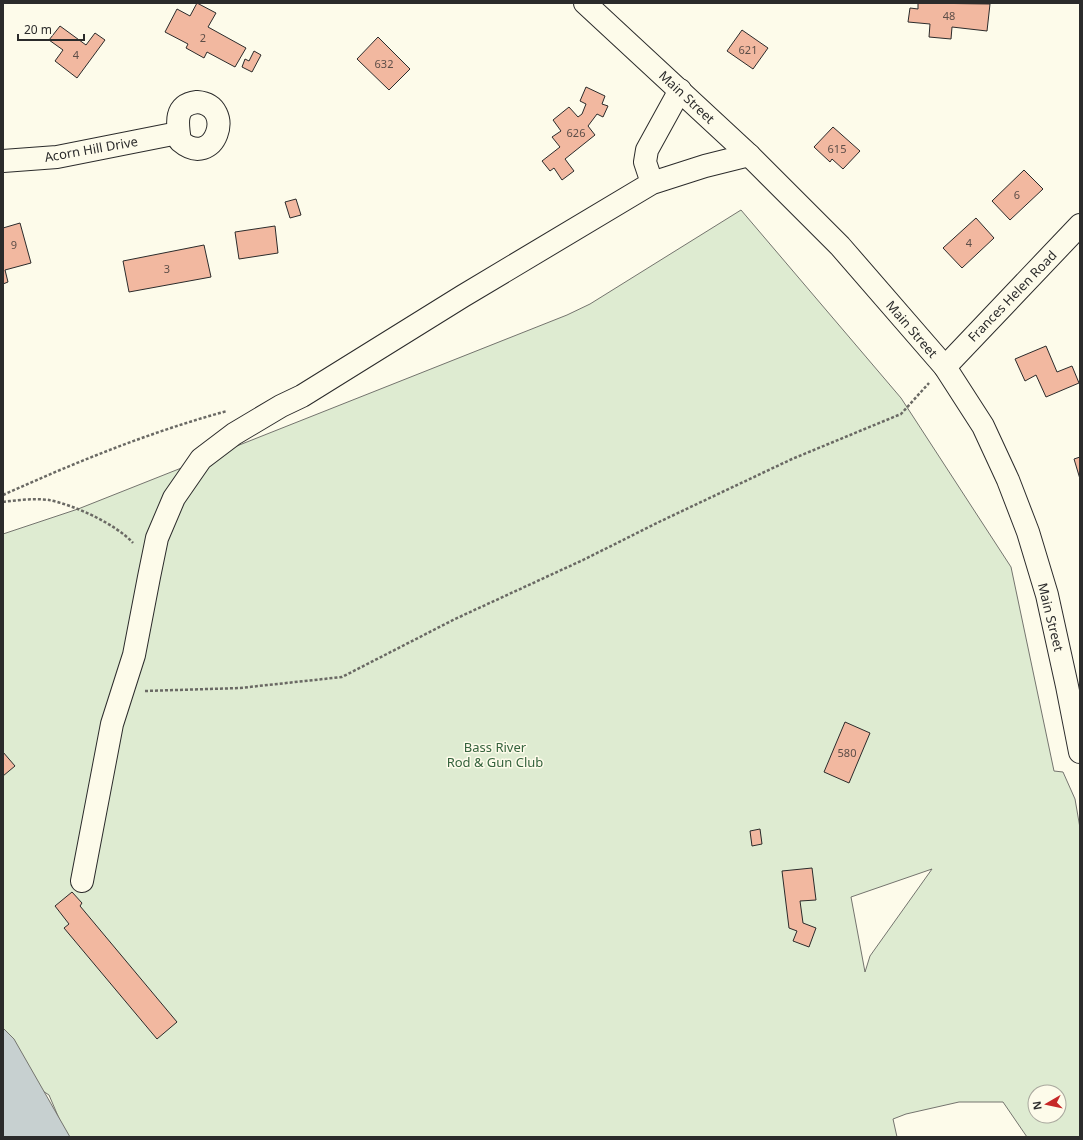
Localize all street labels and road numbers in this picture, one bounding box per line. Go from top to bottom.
street label: Main Street [655,66,719,128]
street label: Acorn Hill Drive [43,132,139,166]
street label: Frances Helen Road [964,246,1060,346]
street label: Main Street [882,297,942,362]
street label: Main Street [1034,581,1068,654]

